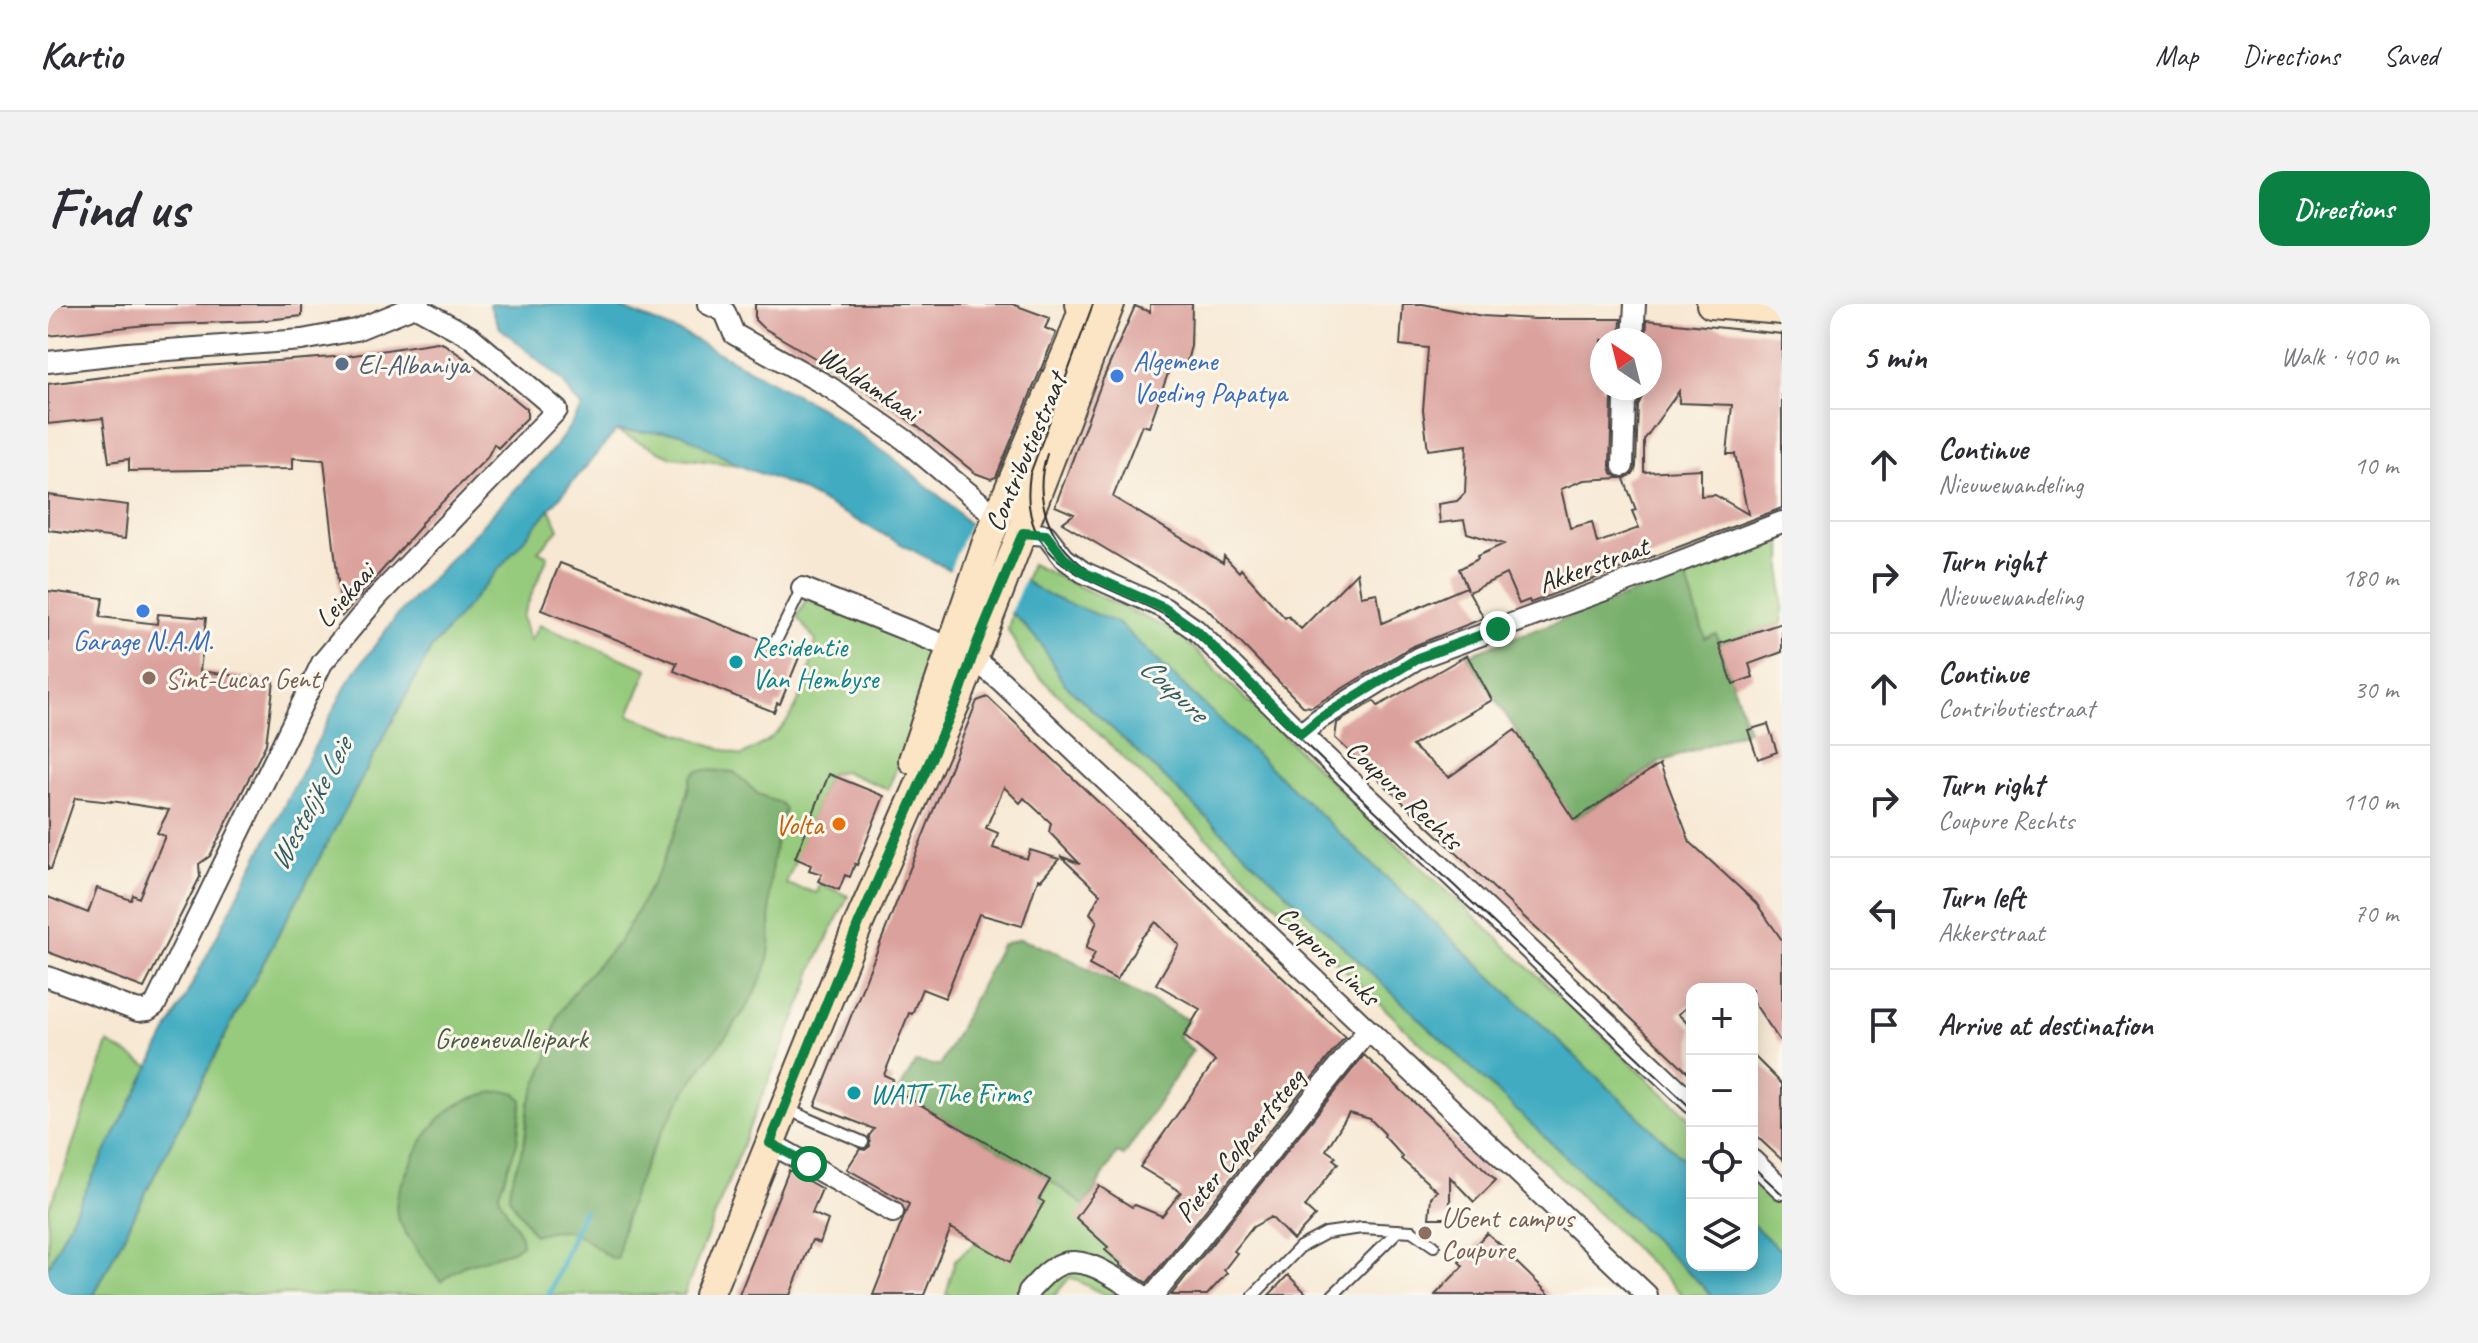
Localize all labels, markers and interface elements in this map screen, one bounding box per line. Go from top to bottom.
text: Kartio [40,32,122,79]
text: Map [2155,38,2198,73]
text: Directions [2242,38,2340,73]
text: Saved [2384,38,2438,73]
button: Directions [2259,171,2430,246]
text: Find us [48,173,188,244]
north arrow [1590,328,1662,400]
text: 5 min [1862,335,1927,378]
street label: Waldamkaai [811,338,929,431]
text: Walk · 400 m [2281,340,2398,373]
place label: Algemene Voeding Papatya [1133,343,1289,410]
place label: El-Albaniya [358,347,471,382]
marker: El-Albaniya [333,355,351,373]
street label: Contributiestraat [976,364,1076,536]
marker: Algemene Voeding Papatya [1108,367,1126,385]
text: Continue [1938,430,2028,468]
icon: ahead [1862,443,1906,487]
text: 10 m [2354,449,2398,482]
text: Nieuwewandeling [1938,468,2083,501]
street label: Akkerstraat [1533,528,1656,601]
text: Turn right [1938,542,2043,580]
street label: Leiekaai [307,553,384,635]
icon: right [1862,555,1906,599]
text: 180 m [2342,561,2398,594]
text: Nieuwewandeling [1938,580,2083,613]
marker: Garage N.A.M. [134,602,152,620]
route end [1480,611,1516,647]
place label: Garage N.A.M. [73,623,214,658]
place label: Residentie Van Hembyse [752,629,880,696]
water label: Coupure [1132,648,1219,733]
marker: Residentie Van Hembyse [727,653,745,671]
text: Continue [1938,654,2028,692]
place label: Sint-Lucas Gent [165,661,322,696]
icon: ahead [1862,667,1906,711]
marker: Sint-Lucas Gent [140,669,158,687]
text: 30 m [2354,673,2398,706]
text: Contributiestraat [1938,692,2094,725]
water label: Westelijke Leie [259,728,363,877]
street label: Coupure Rechts [1339,732,1472,859]
text: Turn right [1938,766,2043,804]
icon: right [1862,779,1906,823]
text: 110 m [2342,785,2398,818]
text: Coupure Rechts [1938,804,2074,837]
place label: Volta [775,807,825,842]
marker: Volta [830,815,848,833]
text: Turn left [1938,878,2025,916]
icon: left [1862,891,1906,935]
text: 70 m [2354,897,2398,930]
street label: Coupure Links [1270,898,1389,1015]
text: Akkerstraat [1938,916,2044,949]
map controls [1686,983,1758,1271]
button: + [1686,983,1758,1055]
icon: arrive [1862,1003,1906,1047]
text: Arrive at destination [1938,1006,2153,1044]
park label: Groenevalleipark [435,1021,589,1056]
button: − [1686,1055,1758,1127]
street label: Pieter Colpaertsteeg [1167,1060,1313,1229]
place label: WATT The Firms [870,1076,1032,1111]
marker: WATT The Firms [845,1084,863,1102]
button: locate [1686,1127,1758,1199]
route start [791,1146,827,1182]
button: layers [1686,1199,1758,1271]
place label: UGent campus Coupure [1441,1200,1576,1267]
marker: UGent campus Coupure [1416,1224,1434,1242]

